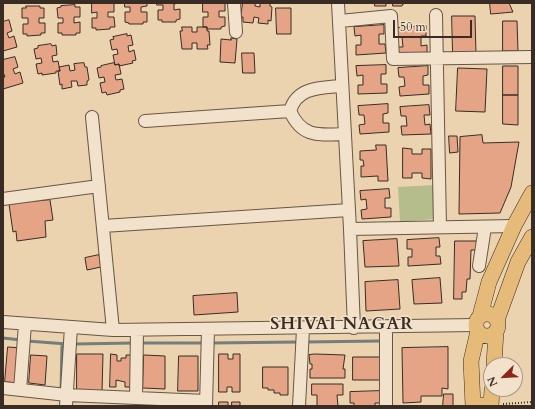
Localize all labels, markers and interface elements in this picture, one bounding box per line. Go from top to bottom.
scale bar [395,12,474,38]
text: 50 m [400,19,426,35]
district label: SHIVAI NAGAR [270,315,414,335]
north arrow [483,357,523,397]
text: N [484,374,501,389]

